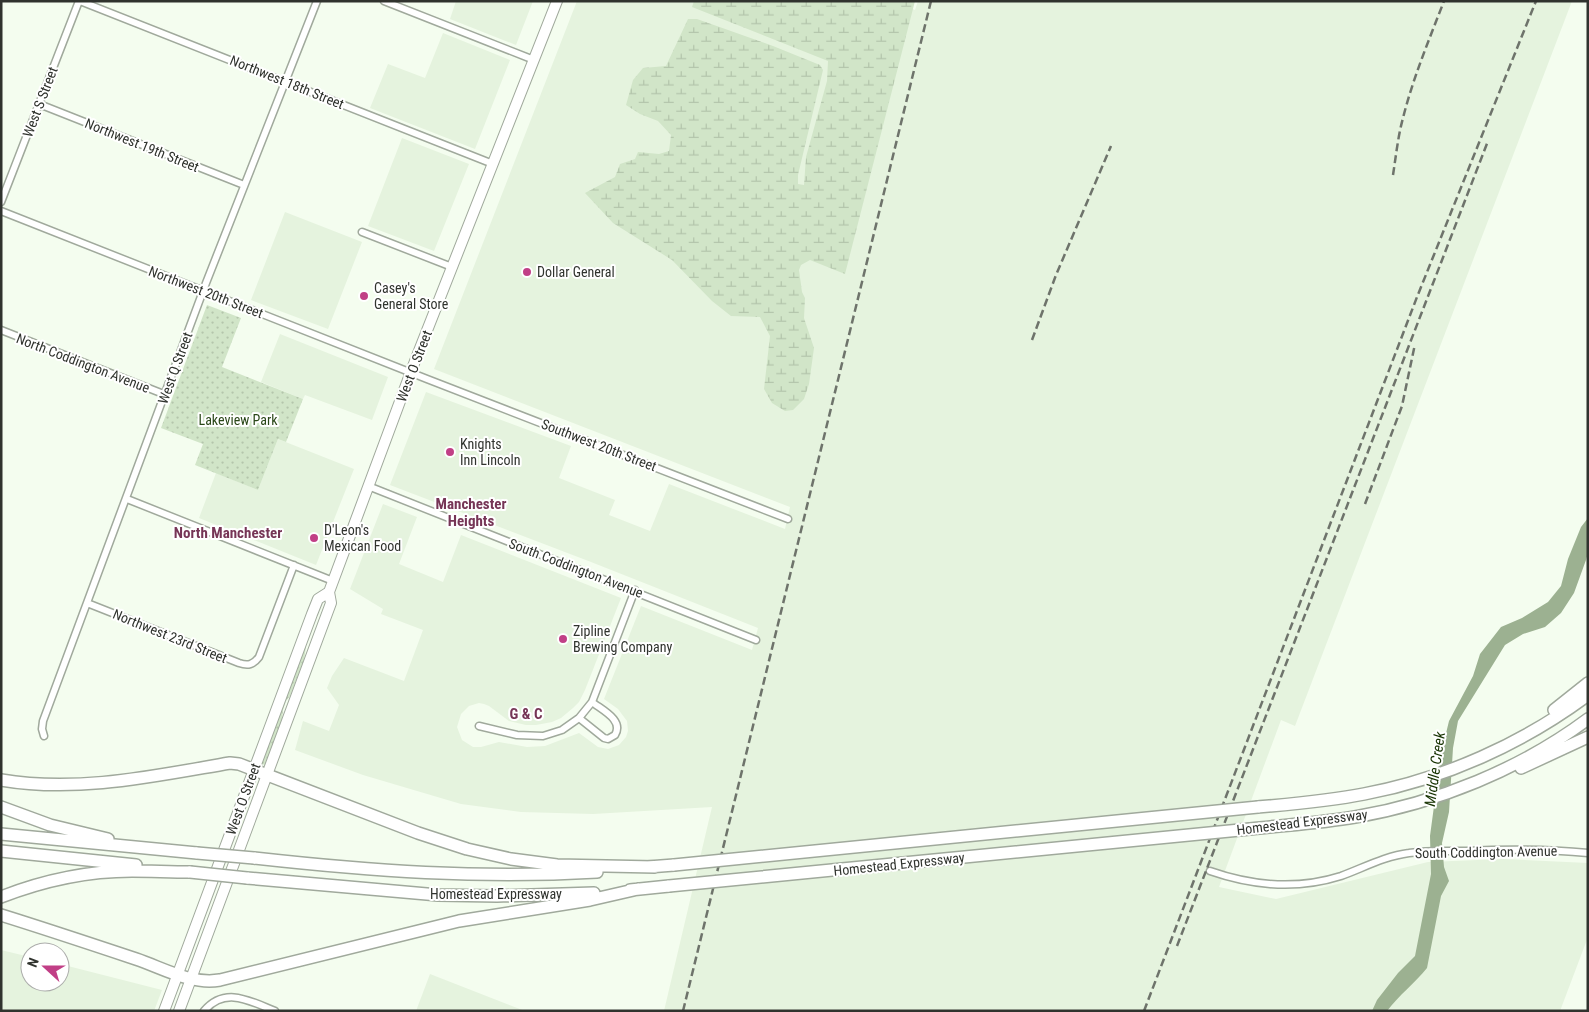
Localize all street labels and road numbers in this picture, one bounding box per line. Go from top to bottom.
street label: Northwest 18th Street [228,52,346,112]
street label: West S Street [19,65,61,139]
street label: Northwest 19th Street [83,115,201,175]
street label: Northwest 20th Street [146,263,266,321]
street label: West O Street [393,328,435,404]
street label: North Coddington Avenue [14,330,152,396]
street label: West Q Street [155,330,195,406]
street label: Southwest 20th Street [539,416,659,474]
street label: South Coddington Avenue [507,535,646,601]
street label: Northwest 23rd Street [111,606,229,666]
street label: West O Street [223,761,263,837]
street label: Homestead Expressway [1236,806,1369,838]
street label: South Coddington Avenue [1415,843,1558,861]
street label: Homestead Expressway [833,849,966,879]
street label: Homestead Expressway [430,886,562,902]

